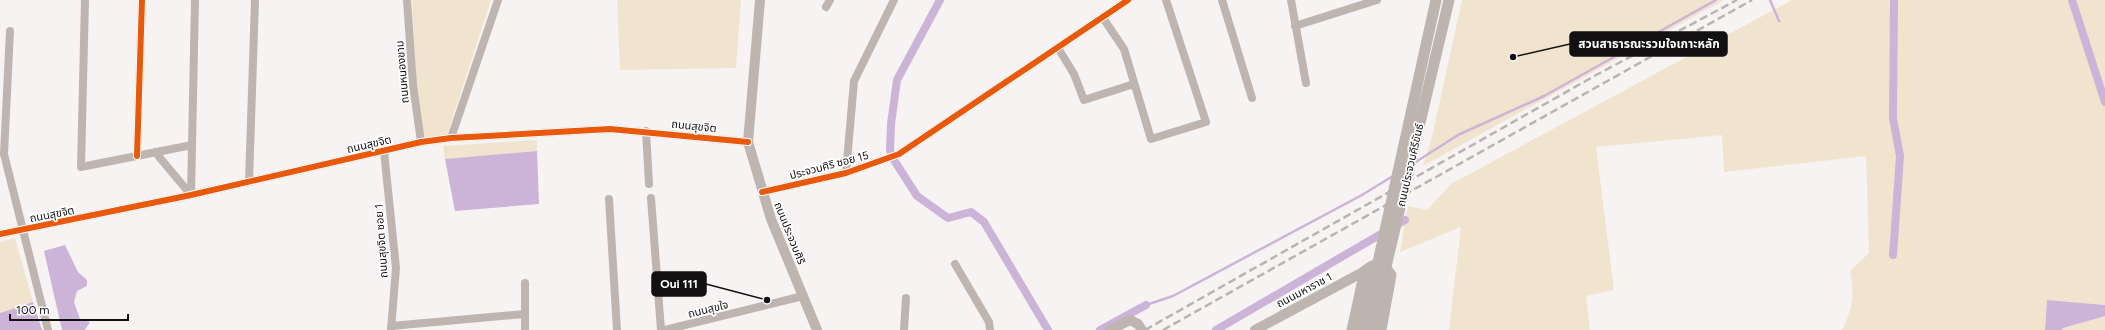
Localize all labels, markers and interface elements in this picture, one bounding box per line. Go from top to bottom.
callout: สวนสาธารณะรวมใจเกาะหลัก [1570,32,1727,56]
text: สวนสาธารณะรวมใจเกาะหลัก [1578,37,1720,51]
street label: ถนนหนองขาม [393,40,412,104]
street label: ถนนสุขจิต [671,118,717,135]
street label: ถนนประจวบคีรีขันธ์ [1395,122,1426,208]
street label: ถนนสุขจิต [346,133,393,156]
street label: ประจวบศิริ ซอย 15 [788,149,870,182]
street label: ถนนประจวบศิริ [771,200,808,267]
street label: ถนนสุขจิต ซอย 1 [372,203,391,278]
street label: ถนนสุขจิต [29,204,76,225]
street label: ถนนมหาราช 1 [1274,270,1334,310]
callout: Oui 111 [652,272,706,296]
text: Oui 111 [660,277,698,291]
scale bar [10,296,128,322]
street label: ถนนสุขใจ [687,298,730,321]
text: 100 m [16,303,50,317]

